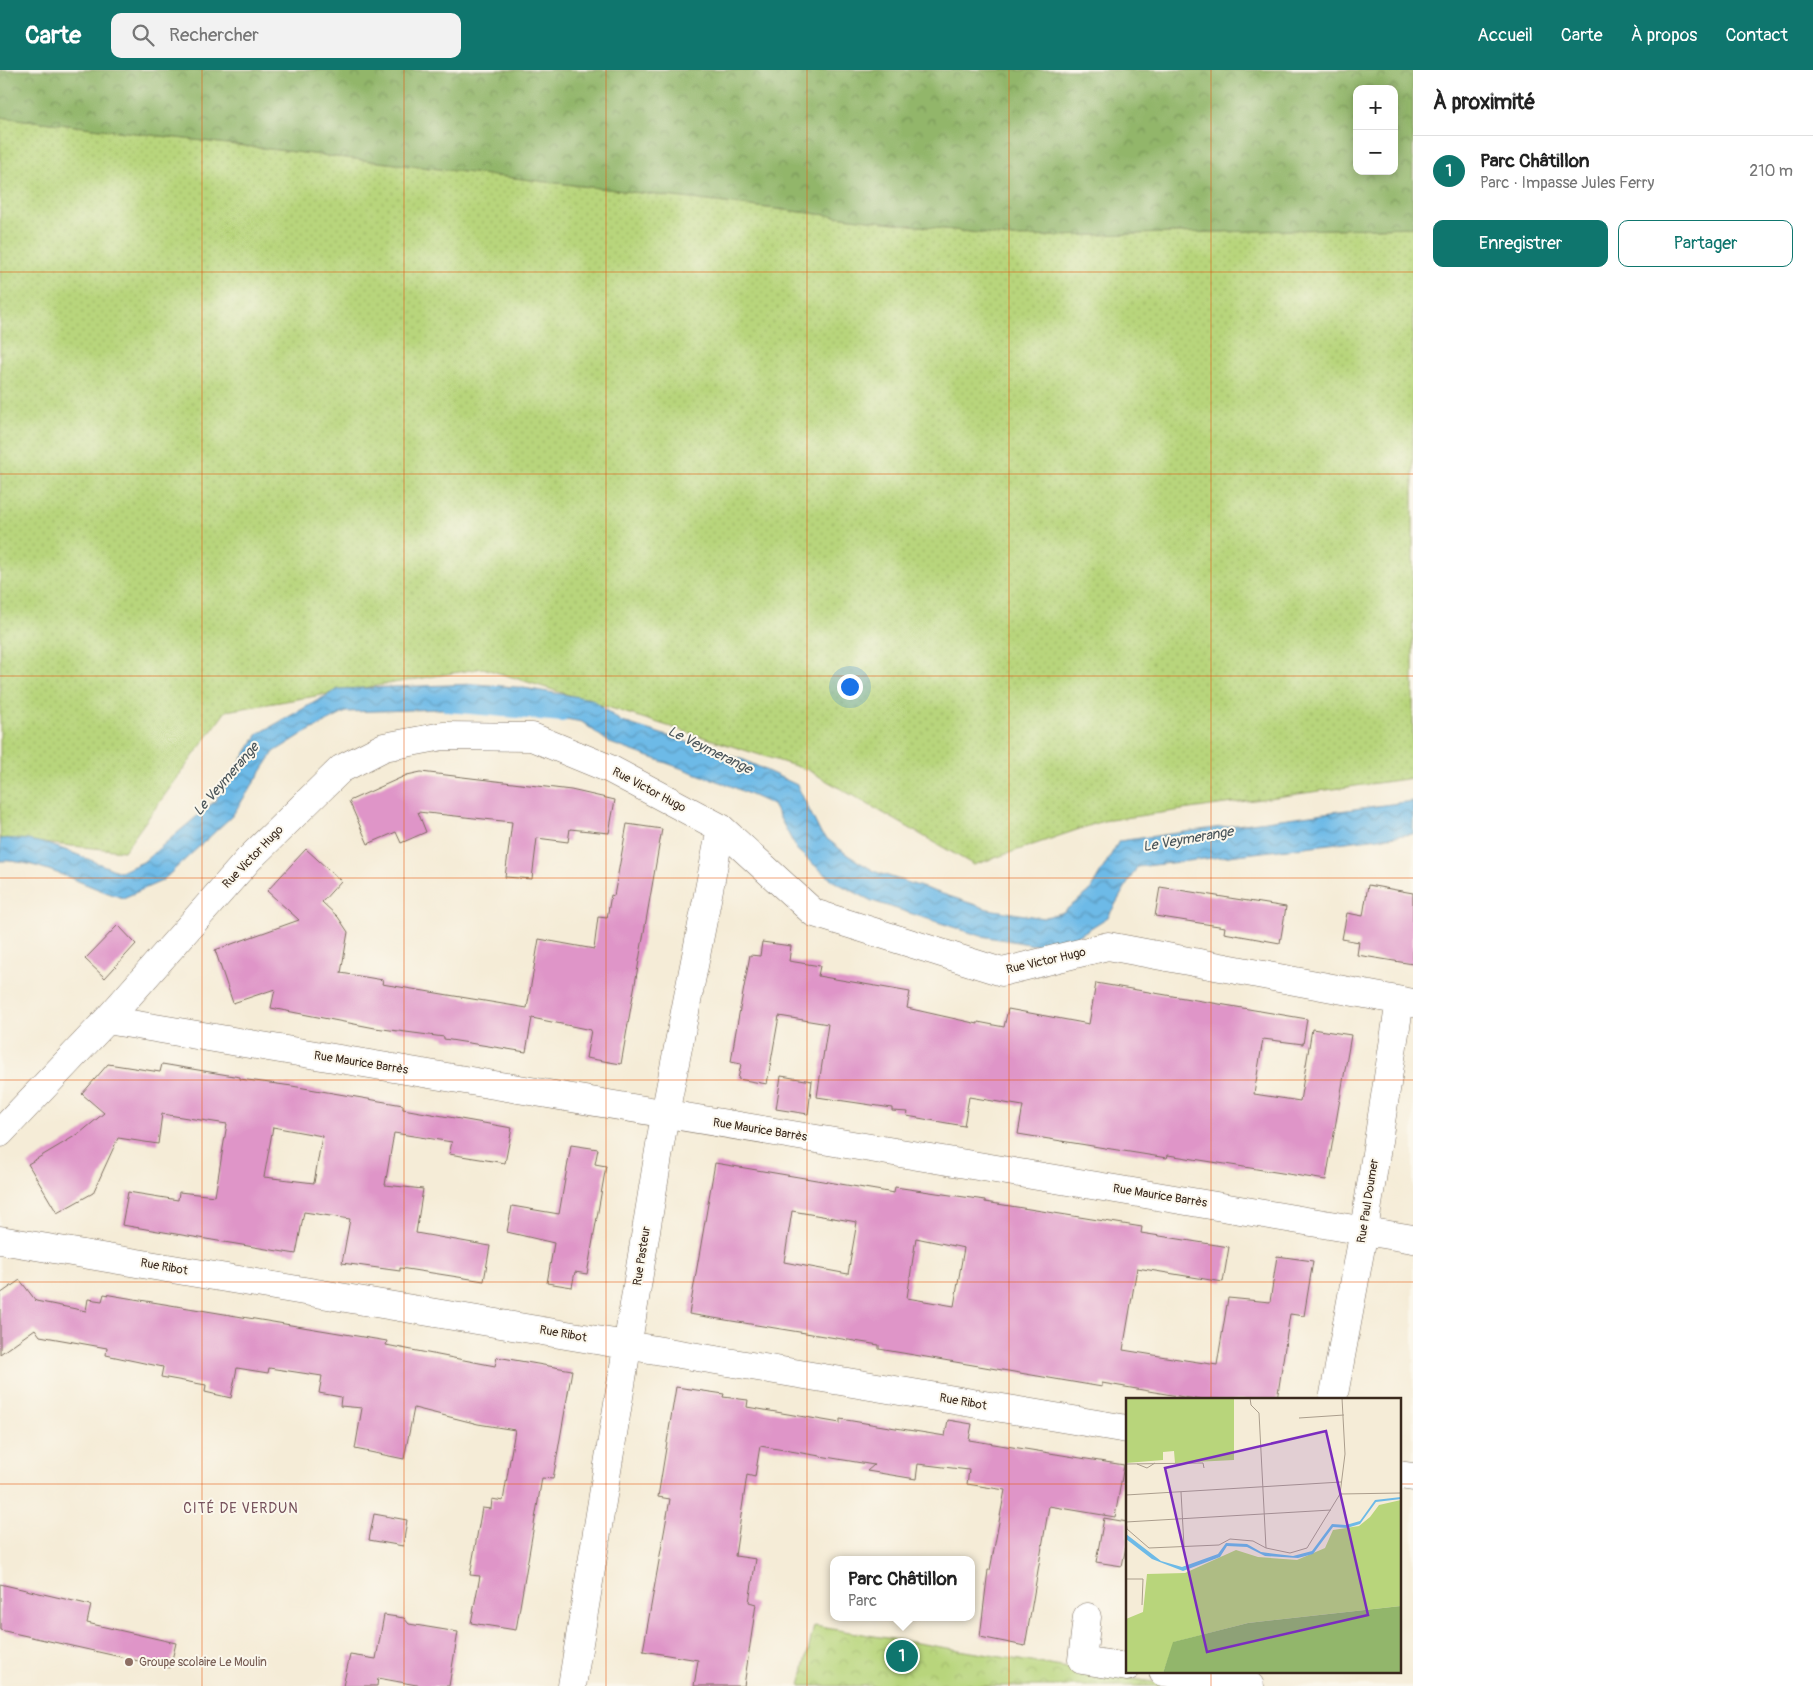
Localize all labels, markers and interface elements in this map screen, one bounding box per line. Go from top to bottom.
search box [111,13,461,58]
text: Carte [25,21,81,50]
icon: search [129,21,157,49]
text: Rechercher [169,23,259,47]
text: Accueil [1477,24,1533,47]
text: Carte [1561,24,1603,47]
text: À propos [1631,24,1697,47]
text: Contact [1725,24,1788,47]
map controls [1353,85,1398,175]
button: + [1353,85,1398,130]
text: À proximité [1433,89,1536,116]
button: − [1353,130,1398,175]
text: Parc Châtillon [1480,149,1589,173]
text: 1 [1446,161,1452,181]
text: 210 m [1749,161,1793,181]
text: Parc · Impasse Jules Ferry [1480,173,1654,193]
button: Enregistrer [1433,220,1608,267]
button: Partager [1618,220,1793,267]
your location [837,674,863,700]
water label: Le Veymerange [665,722,757,779]
water label: Le Veymerange [190,737,264,819]
street label: Rue Victor Hugo [610,764,689,816]
street label: Rue Victor Hugo [219,822,287,891]
water label: Le Veymerange [1142,822,1237,855]
street label: Rue Victor Hugo [1005,944,1088,977]
street label: Rue Maurice Barrès [313,1048,410,1078]
street label: Rue Maurice Barrès [712,1115,809,1145]
street label: Rue Paul Doumer [1354,1157,1382,1244]
street label: Rue Maurice Barrès [1112,1181,1209,1211]
street label: Rue Pasteur [630,1225,654,1287]
street label: Rue Ribot [139,1255,189,1279]
street label: Rue Ribot [538,1322,588,1346]
street label: Rue Ribot [938,1390,988,1414]
inset map [1126,1398,1400,1674]
district label: CITÉ DE VERDUN [183,1499,299,1517]
popup [830,1556,975,1621]
text: Parc Châtillon [848,1567,957,1591]
text: Parc [848,1591,877,1611]
pin: 1 [886,1637,918,1675]
place label: Groupe scolaire Le Moulin [139,1655,267,1670]
marker: Groupe scolaire Le Moulin [123,1656,135,1668]

